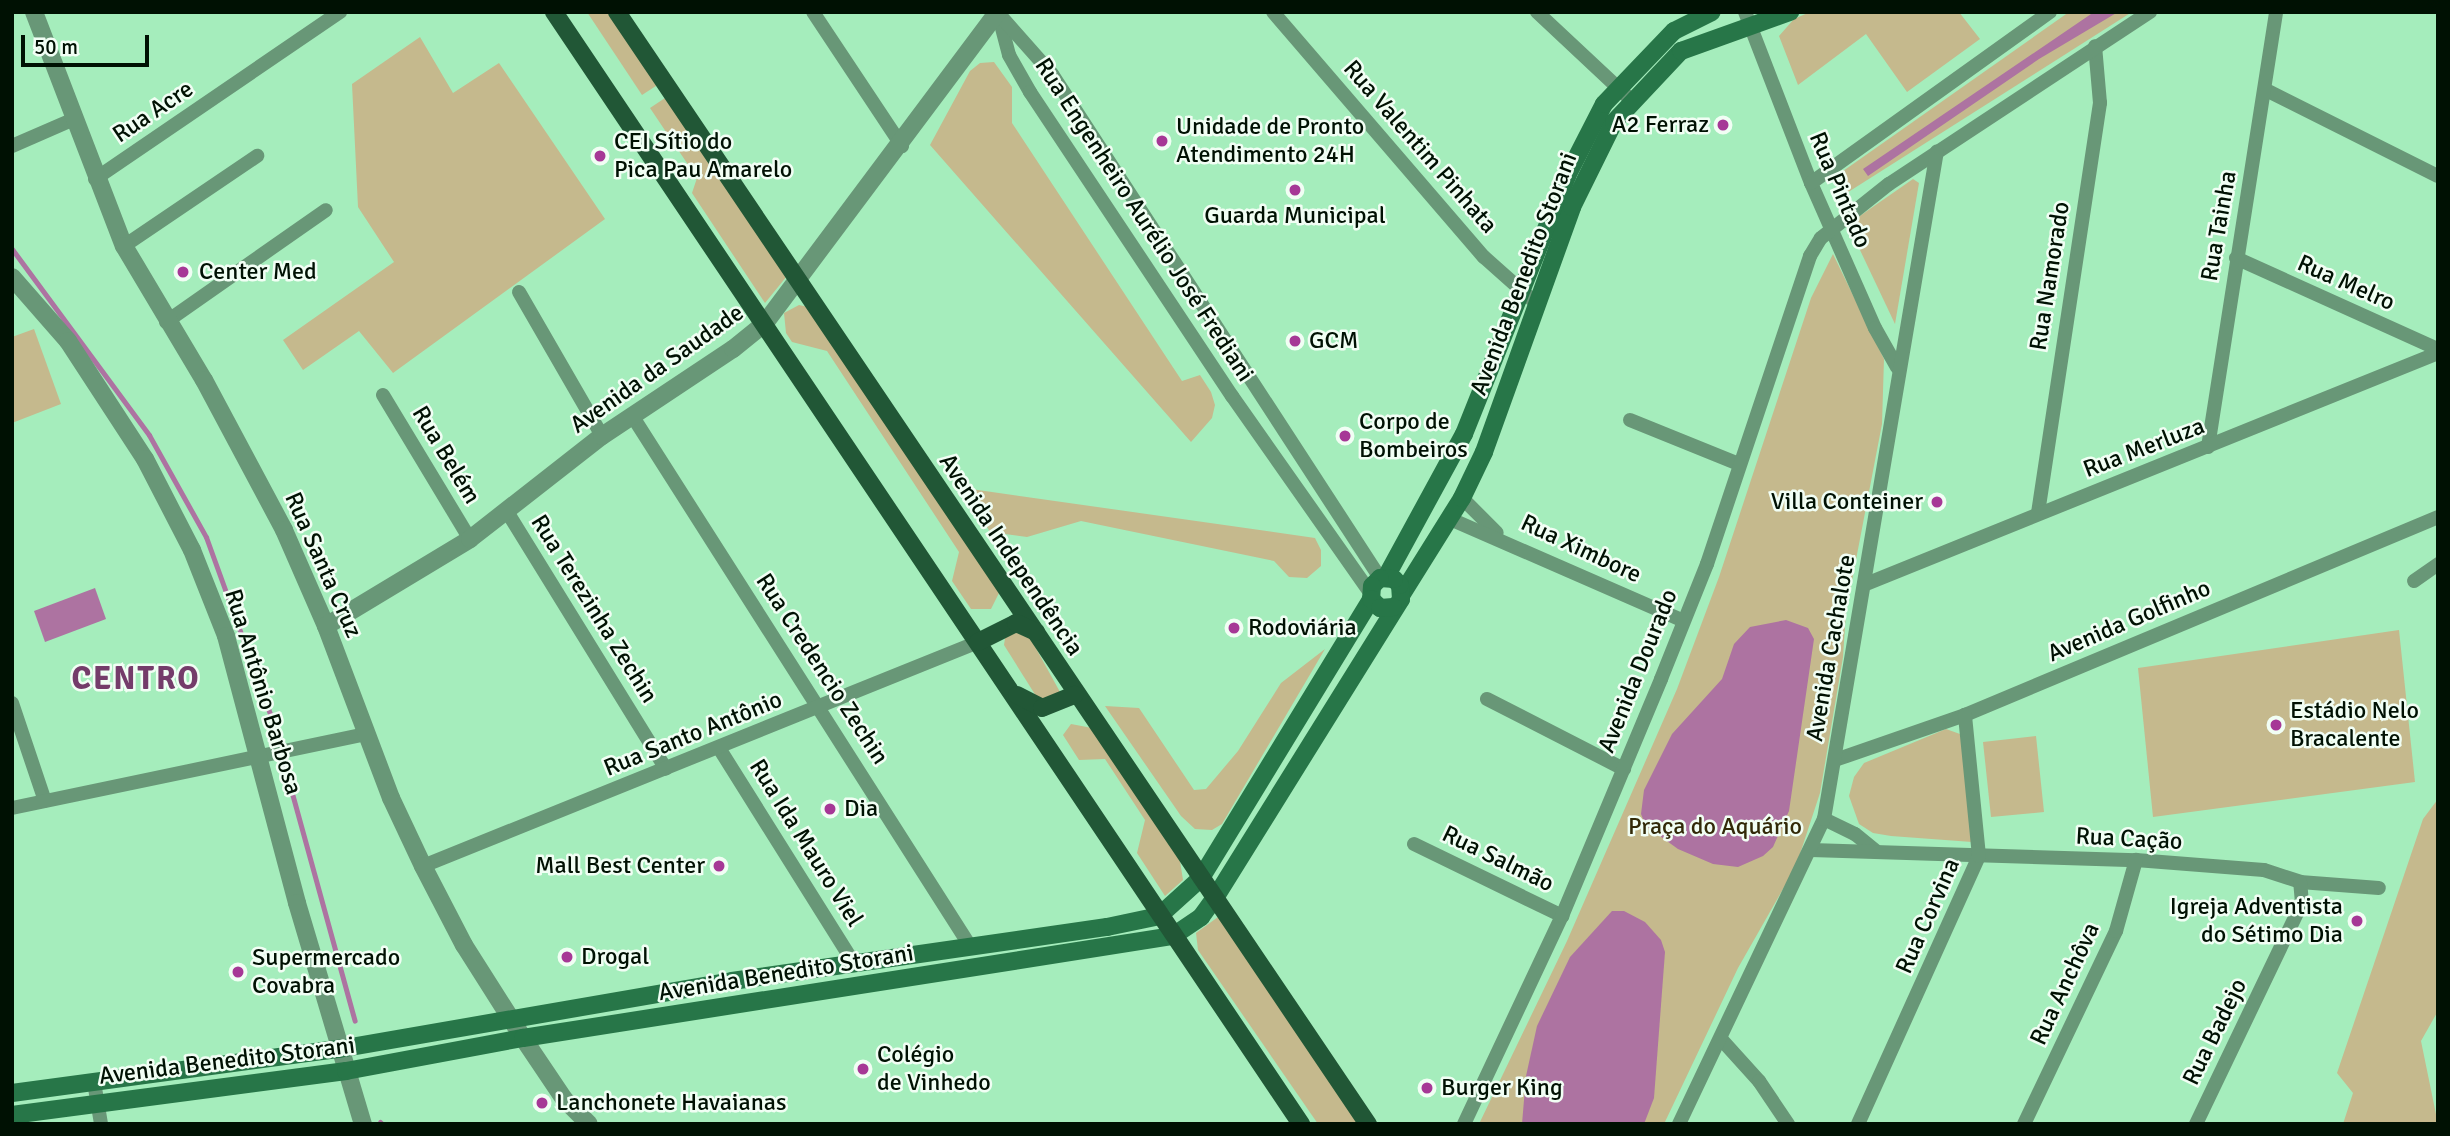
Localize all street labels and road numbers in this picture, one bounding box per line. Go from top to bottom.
street label: Rua Engenheiro Aurélio José Frediani [1028,53,1260,387]
street label: Rua Valentim Pinhata [1337,55,1503,239]
street label: Rua Acre [107,75,199,149]
street label: Rua Pintado [1803,128,1877,252]
street label: Avenida Benedito Storani [1464,149,1584,399]
street label: Rua Tainha [2195,169,2243,283]
street label: Rua Namorado [2024,199,2076,353]
street label: Rua Melro [2293,249,2399,317]
street label: Avenida da Saudade [565,298,749,440]
street label: Rua Belém [406,401,486,509]
street label: Rua Merluza [2079,412,2209,484]
street label: Avenida Independência [933,449,1089,661]
street label: Rua Santa Cruz [278,488,368,642]
street label: Rua Ximbore [1516,509,1646,589]
street label: Rua Terezinha Zechin [524,510,664,708]
street label: Avenida Cachalote [1800,552,1862,744]
street label: Rua Credencio Zechin [750,568,894,770]
street label: Avenida Golfinho [2043,574,2215,668]
street label: Avenida Dourado [1592,585,1684,757]
street label: Rua Antônio Barbosa [218,586,308,798]
street label: Rua Santo Antônio [600,685,786,783]
street label: Rua Ida Mauro Viel [743,754,869,932]
street label: Rua Salmão [1437,820,1559,898]
street label: Rua Cação [2075,822,2183,856]
street label: Rua Corvina [1890,854,1966,978]
street label: Rua Anchôva [2024,918,2106,1050]
street label: Avenida Benedito Storani [656,939,916,1007]
street label: Rua Badejo [2177,974,2253,1090]
street label: Avenida Benedito Storani [97,1031,357,1091]

